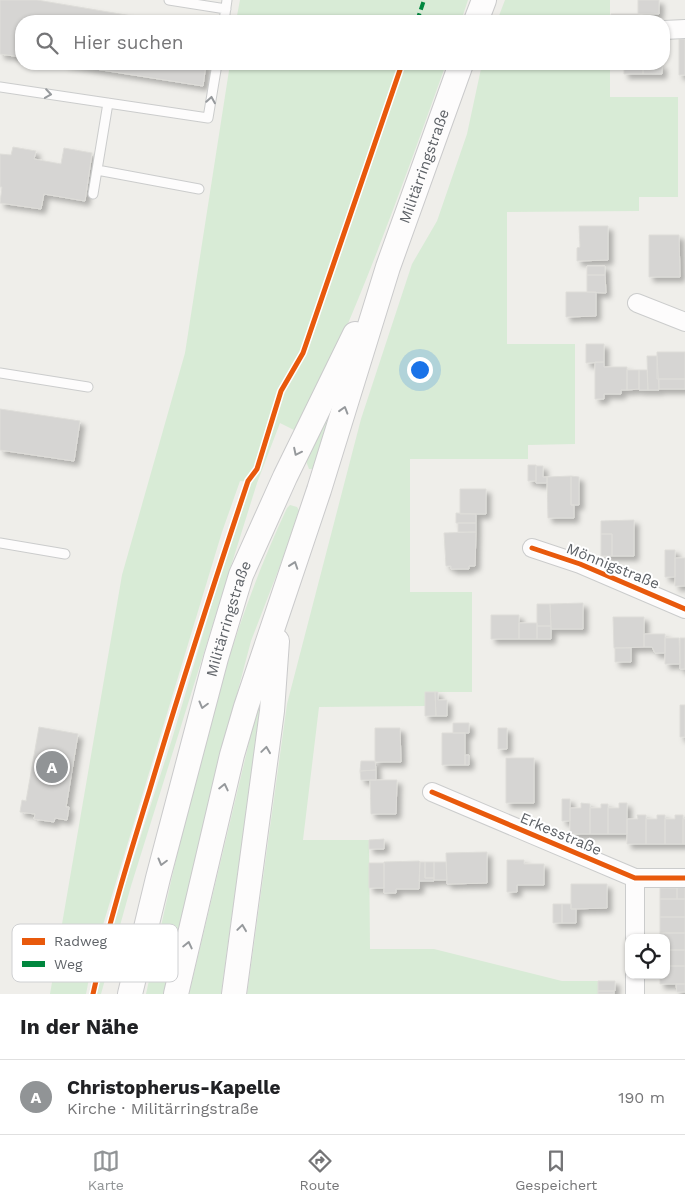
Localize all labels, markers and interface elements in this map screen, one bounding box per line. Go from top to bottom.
search box [15,15,670,70]
icon: search [33,29,61,57]
text: Hier suchen [73,31,184,54]
one-way arrow [45,88,53,99]
one-way arrow [205,96,215,105]
street label: Militärringstraße [395,107,453,226]
your location [407,357,433,383]
one-way arrow [338,407,348,415]
one-way arrow [293,447,303,456]
street label: Mönnigstraße [564,539,662,593]
street label: Militärringstraße [202,558,255,679]
one-way arrow [288,561,298,570]
one-way arrow [198,701,209,710]
one-way arrow [261,746,271,754]
pin: A [36,748,68,786]
one-way arrow [218,782,229,791]
street label: Erkesstraße [517,809,605,859]
one-way arrow [157,858,168,867]
legend [12,924,178,982]
one-way arrow [237,924,247,933]
text: Radweg [54,933,108,949]
map controls [625,934,670,979]
button: locate [625,934,670,979]
one-way arrow [182,941,192,950]
text: Weg [54,956,83,972]
text: In der Nähe [20,1014,139,1039]
text: Christopherus-Kapelle [67,1076,280,1099]
text: A [31,1088,41,1107]
text: 190 m [618,1088,665,1107]
text: Kirche · Militärringstraße [67,1099,259,1118]
tab: Karte [88,1147,124,1193]
tab: Route [300,1147,340,1193]
tab: Gespeichert [515,1147,597,1193]

